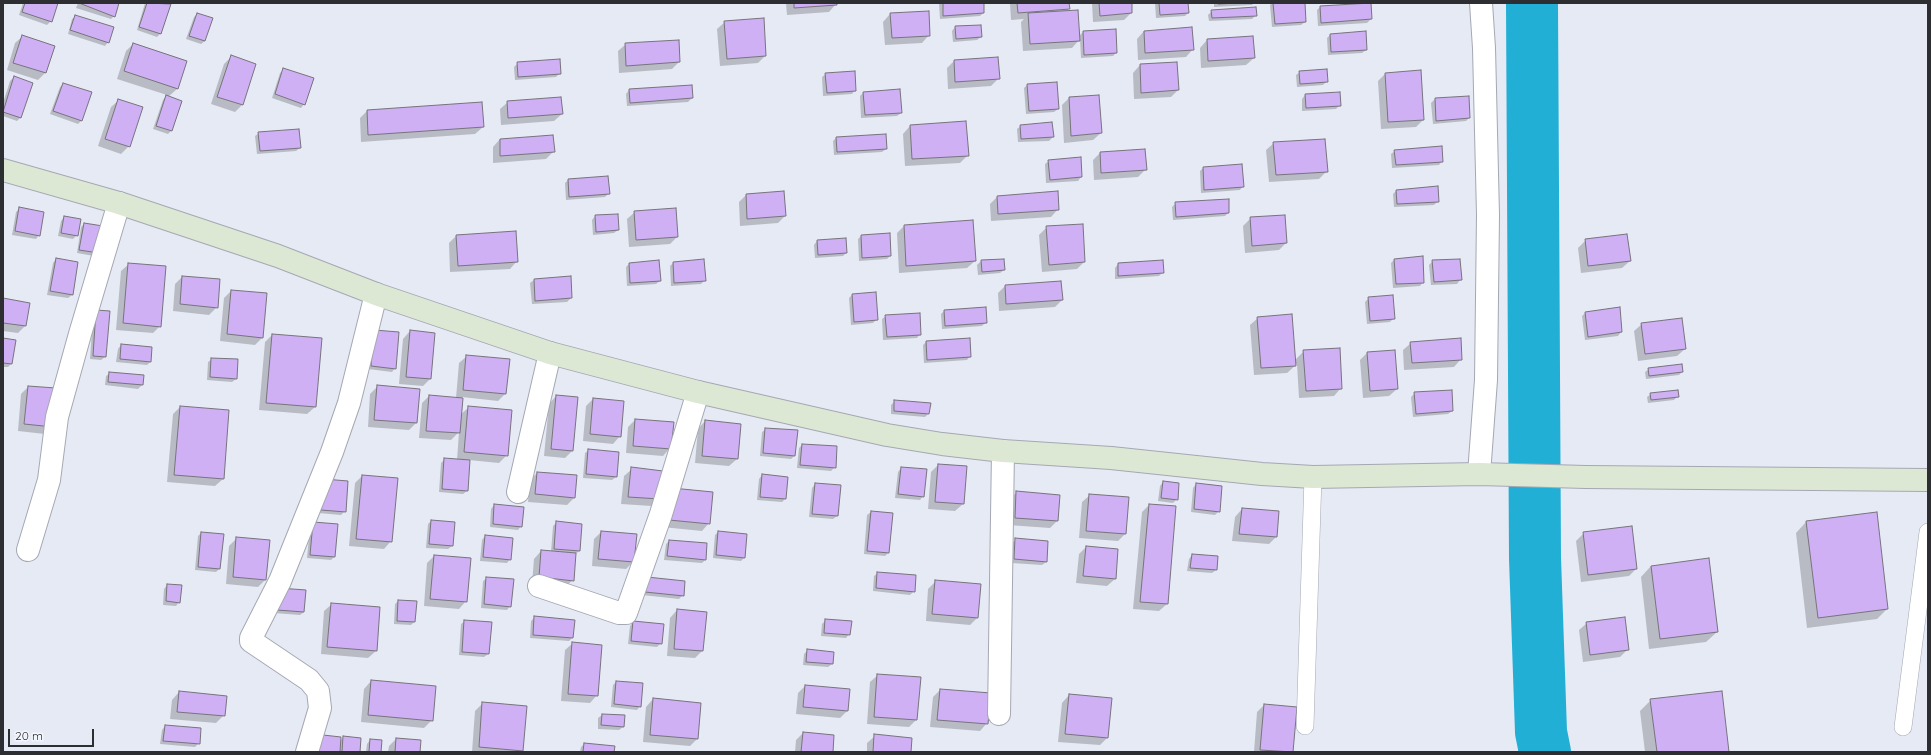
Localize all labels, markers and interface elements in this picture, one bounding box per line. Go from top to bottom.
scale bar [10,721,96,747]
text: 20 m [15,728,43,743]

